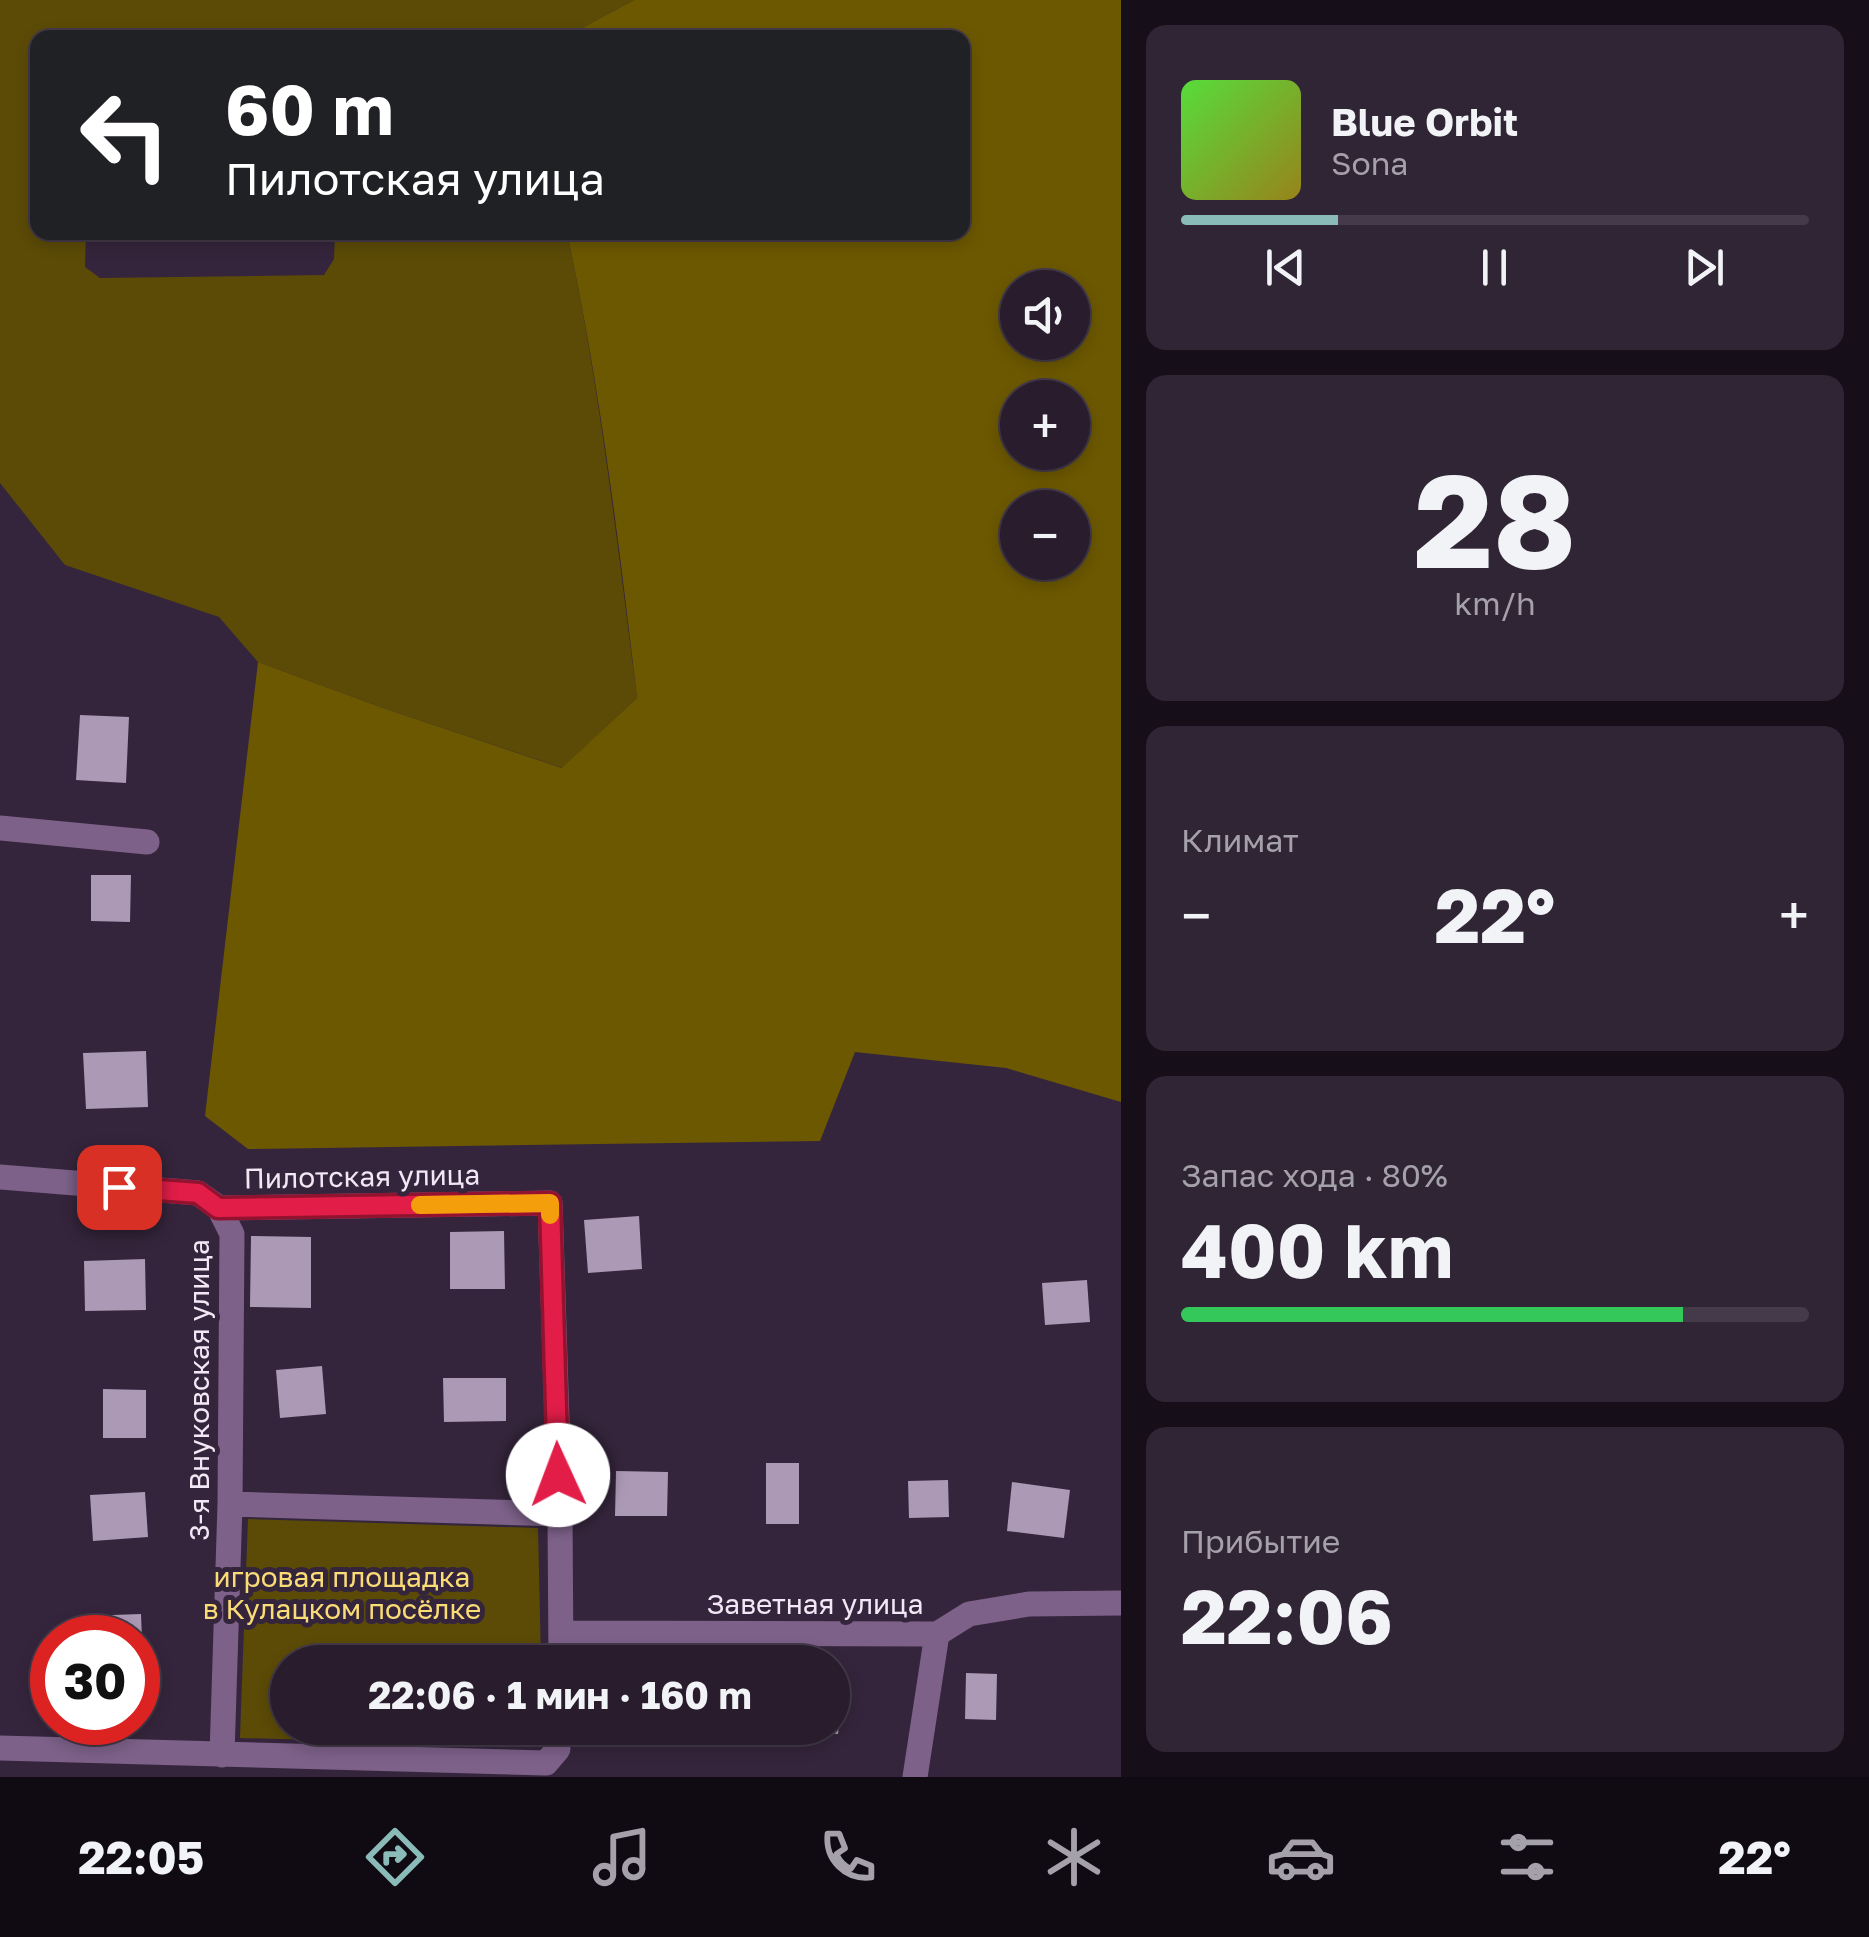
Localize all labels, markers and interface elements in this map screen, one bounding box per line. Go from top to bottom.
text: 60 m [225,66,394,150]
icon: left [60,70,190,200]
text: Blue Orbit [1331,99,1518,144]
text: Sona [1331,144,1408,182]
text: Пилотская улица [225,151,605,205]
icon: previous [1258,240,1313,295]
icon: pause [1467,240,1522,295]
icon: next [1677,240,1732,295]
map controls [1000,270,1090,580]
button: sound [1000,270,1090,360]
button: + [1000,380,1090,470]
text: 28 [1414,441,1576,597]
button: − [1000,490,1090,580]
text: km/h [1454,584,1536,622]
text: Климат [1181,821,1299,859]
text: 22° [1435,869,1555,960]
text: − [1181,882,1211,948]
text: + [1779,882,1809,948]
pin [77,1145,162,1230]
text: Запас хода · 80% [1181,1156,1448,1194]
street label: Пилотская улица [244,1157,480,1195]
icon: arrive [92,1160,147,1215]
text: 400 km [1181,1204,1453,1295]
street label: 3-я Внуковская улица [182,1239,215,1541]
position arrow [506,1423,610,1527]
text: Прибытие [1181,1522,1340,1560]
park label: игровая площадка в Кулацком посёлке [203,1560,481,1625]
text: 22:06 [1181,1570,1393,1661]
street label: Заветная улица [706,1587,924,1620]
speed limit sign: 30 [30,1615,160,1745]
text: 22:06 · 1 мин · 160 m [368,1672,752,1717]
icon: directions [360,1822,430,1892]
icon: music [587,1822,657,1892]
icon: phone [813,1822,883,1892]
icon: climate [1039,1822,1109,1892]
icon: car [1266,1822,1336,1892]
icon: filters [1492,1822,1562,1892]
text: 22:05 [78,1830,204,1884]
text: 22° [1718,1830,1791,1884]

